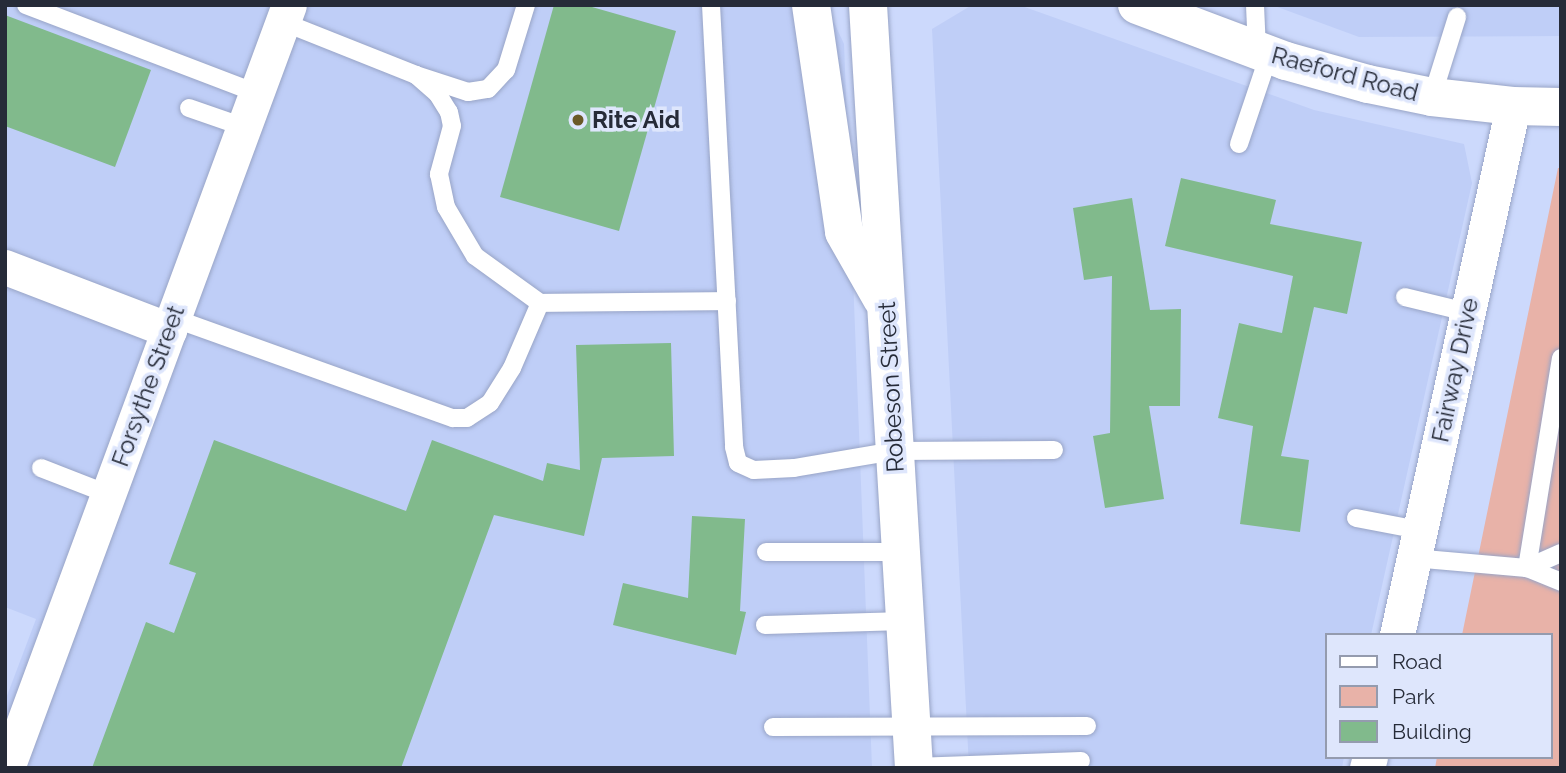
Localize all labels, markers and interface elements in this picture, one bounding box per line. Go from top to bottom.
street label: Raeford Road [1268,41,1422,107]
place label: Rite Aid [592,106,681,134]
marker: Rite Aid [570,112,586,128]
street label: Fairway Drive [1426,295,1484,445]
street label: Robeson Street [872,301,910,473]
street label: Forsythe Street [106,302,190,470]
legend [1324,633,1552,759]
text: Road [1392,649,1442,674]
text: Park [1392,684,1435,709]
text: Building [1392,719,1472,744]

